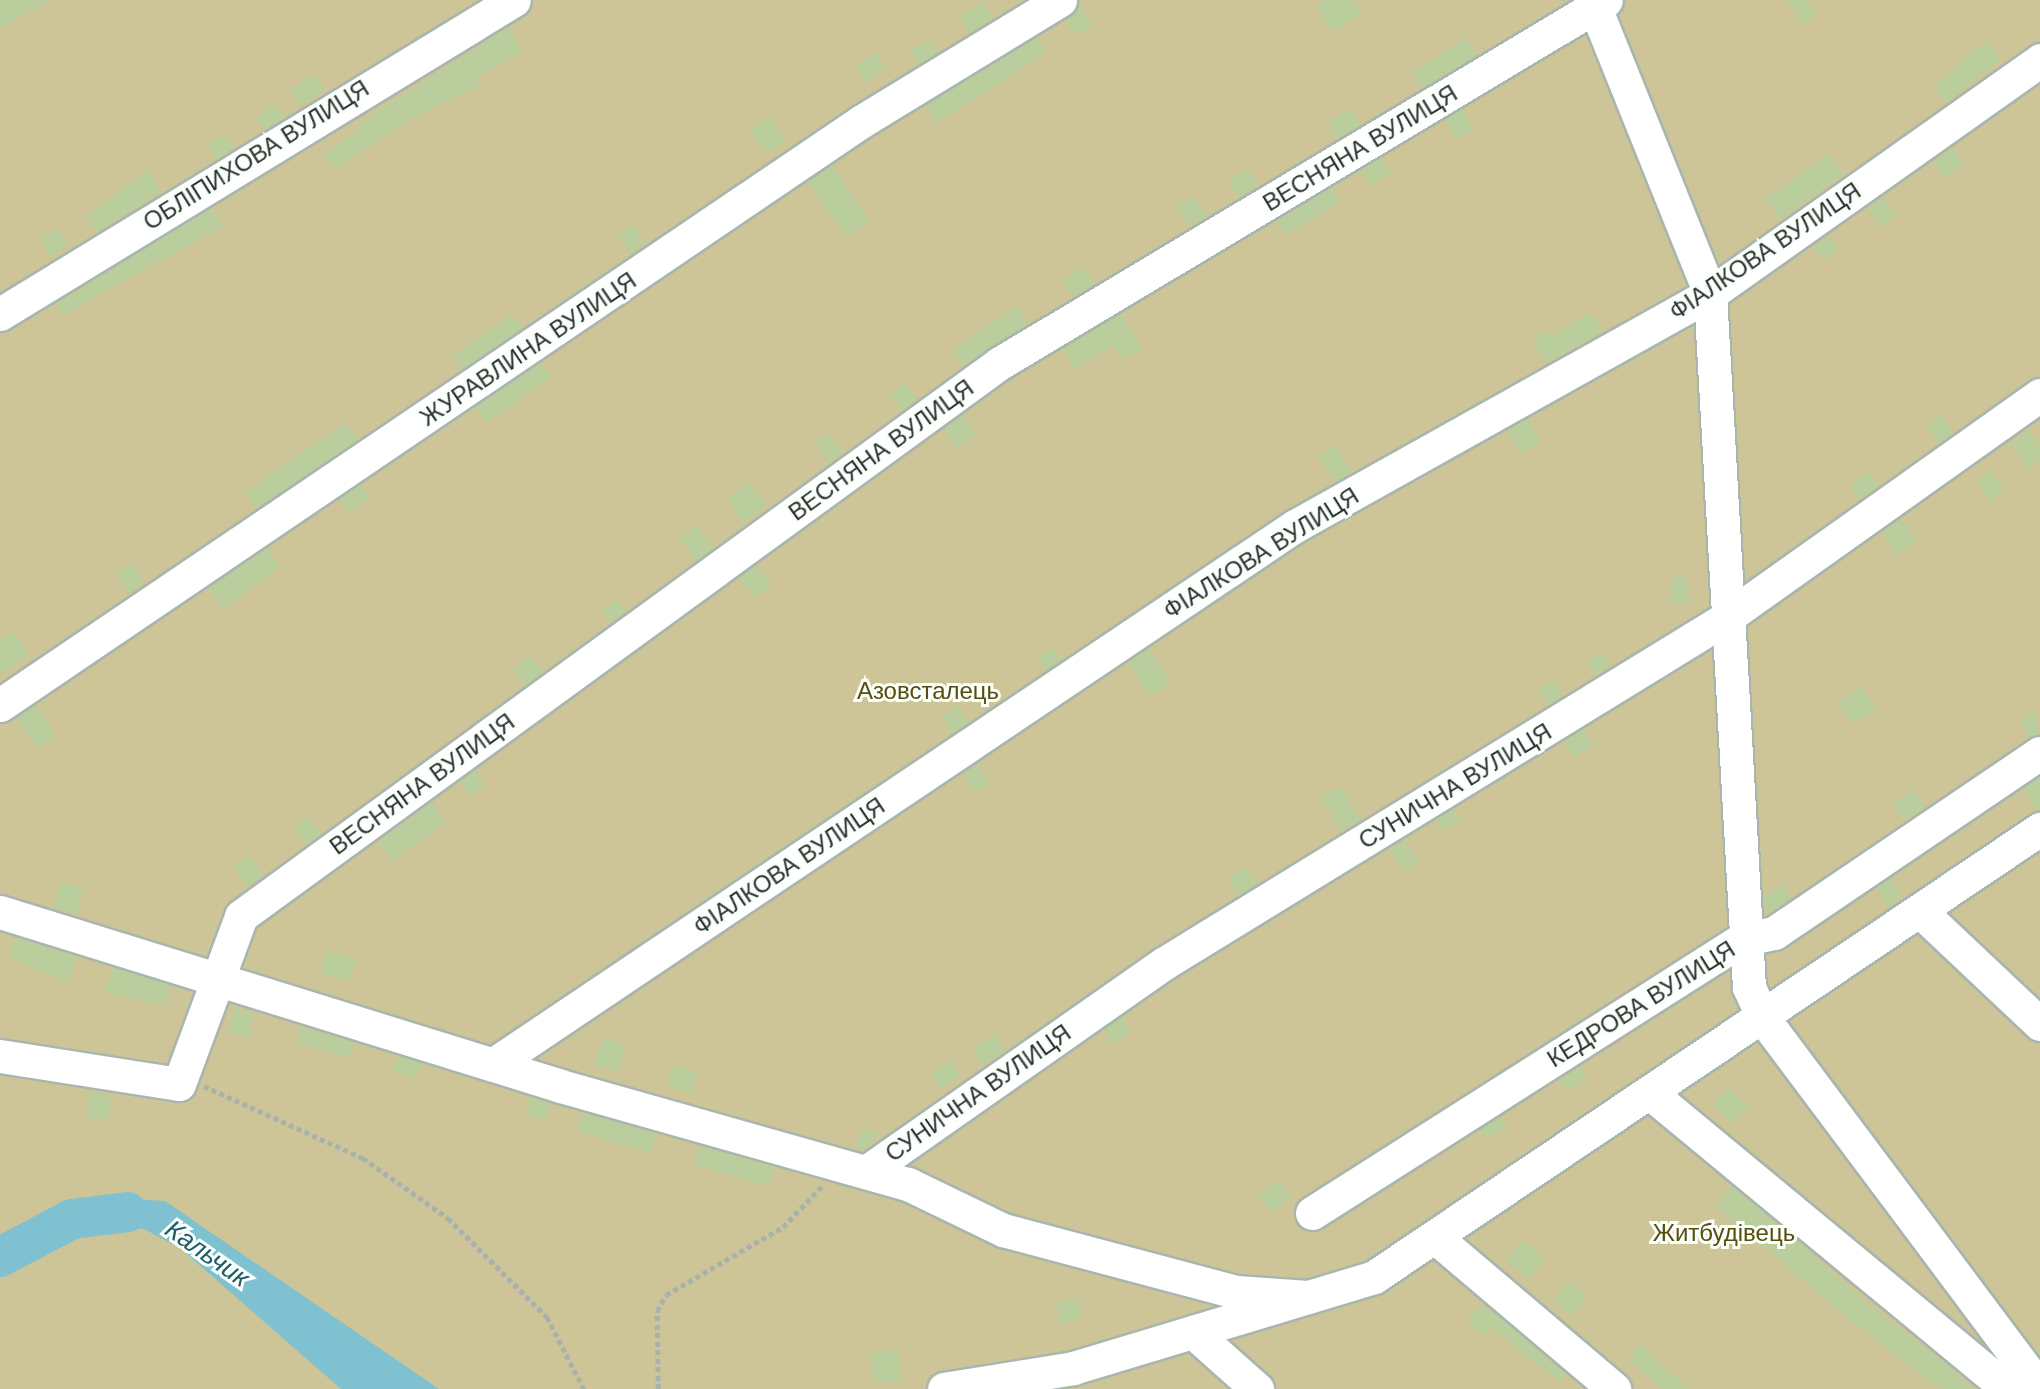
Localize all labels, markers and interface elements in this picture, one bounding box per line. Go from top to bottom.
street label: ОБЛІПИХОВА ВУЛИЦЯ [138,74,374,236]
street label: ВЕСНЯНА ВУЛИЦЯ [1258,79,1462,217]
street label: ФІАЛКОВА ВУЛИЦЯ [1664,176,1866,326]
street label: ЖУРАВЛИНА ВУЛИЦЯ [414,266,642,432]
street label: ВЕСНЯНА ВУЛИЦЯ [783,373,979,527]
street label: ФІАЛКОВА ВУЛИЦЯ [1158,481,1364,625]
park label: Азовсталець [857,677,999,705]
street label: ВЕСНЯНА ВУЛИЦЯ [324,707,520,861]
street label: СУНИЧНА ВУЛИЦЯ [1353,717,1557,855]
street label: ФІАЛКОВА ВУЛИЦЯ [688,791,890,941]
street label: КЕДРОВА ВУЛИЦЯ [1542,935,1740,1073]
street label: СУНИЧНА ВУЛИЦЯ [880,1018,1076,1168]
water label: Кальчик [159,1214,255,1294]
park label: Житбудівець [1653,1219,1795,1247]

